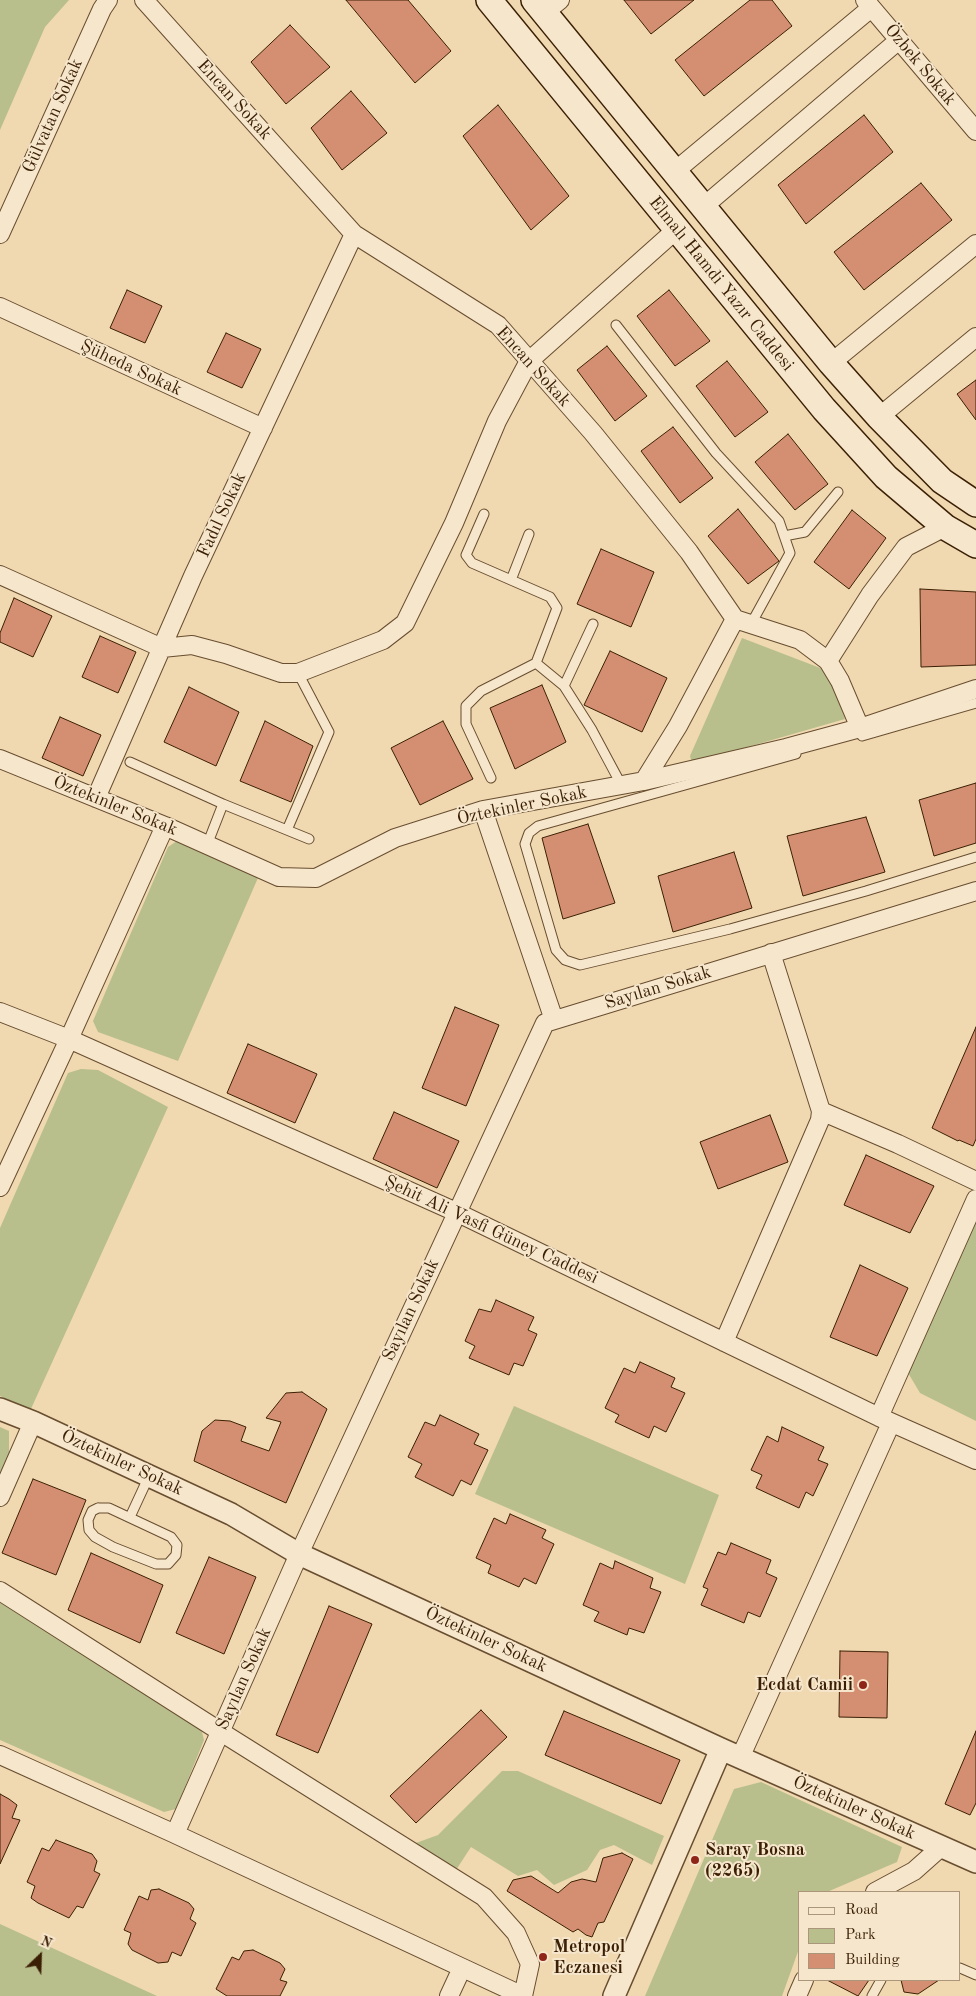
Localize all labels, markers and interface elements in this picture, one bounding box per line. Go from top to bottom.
street label: Özbek Sokak [880,20,960,110]
street label: Gülvatan Sokak [18,55,88,177]
street label: Encan Sokak [192,55,276,145]
street label: Elmalı Hamdi Yazır Caddesi [644,192,798,376]
street label: Encan Sokak [491,322,575,412]
street label: Şüheda Sokak [77,335,185,401]
street label: Fadıl Sokak [193,469,251,561]
street label: Öztekinler Sokak [50,771,180,841]
street label: Öztekinler Sokak [455,782,589,830]
street label: Sayılan Sokak [602,962,714,1014]
street label: Şehit Ali Vasfi Güney Caddesi [381,1171,601,1289]
street label: Sayılan Sokak [378,1255,444,1365]
street label: Öztekinler Sokak [57,1425,187,1501]
street label: Öztekinler Sokak [421,1602,551,1678]
street label: Sayılan Sokak [212,1624,276,1734]
place label: Ecdat Camii [756,1674,853,1696]
marker: Ecdat Camii [857,1679,869,1691]
street label: Öztekinler Sokak [789,1771,919,1845]
place label: Saray Bosna (2265) [705,1839,805,1882]
marker: Saray Bosna (2265) [689,1854,701,1866]
legend [798,1891,961,1981]
text: Road [845,1903,878,1918]
text: Park [845,1928,876,1943]
north arrow [15,1931,65,1981]
text: N [38,1934,54,1951]
place label: Metropol Eczanesi [553,1936,625,1978]
marker: Metropol Eczanesi [537,1951,549,1963]
text: Building [845,1953,900,1968]

